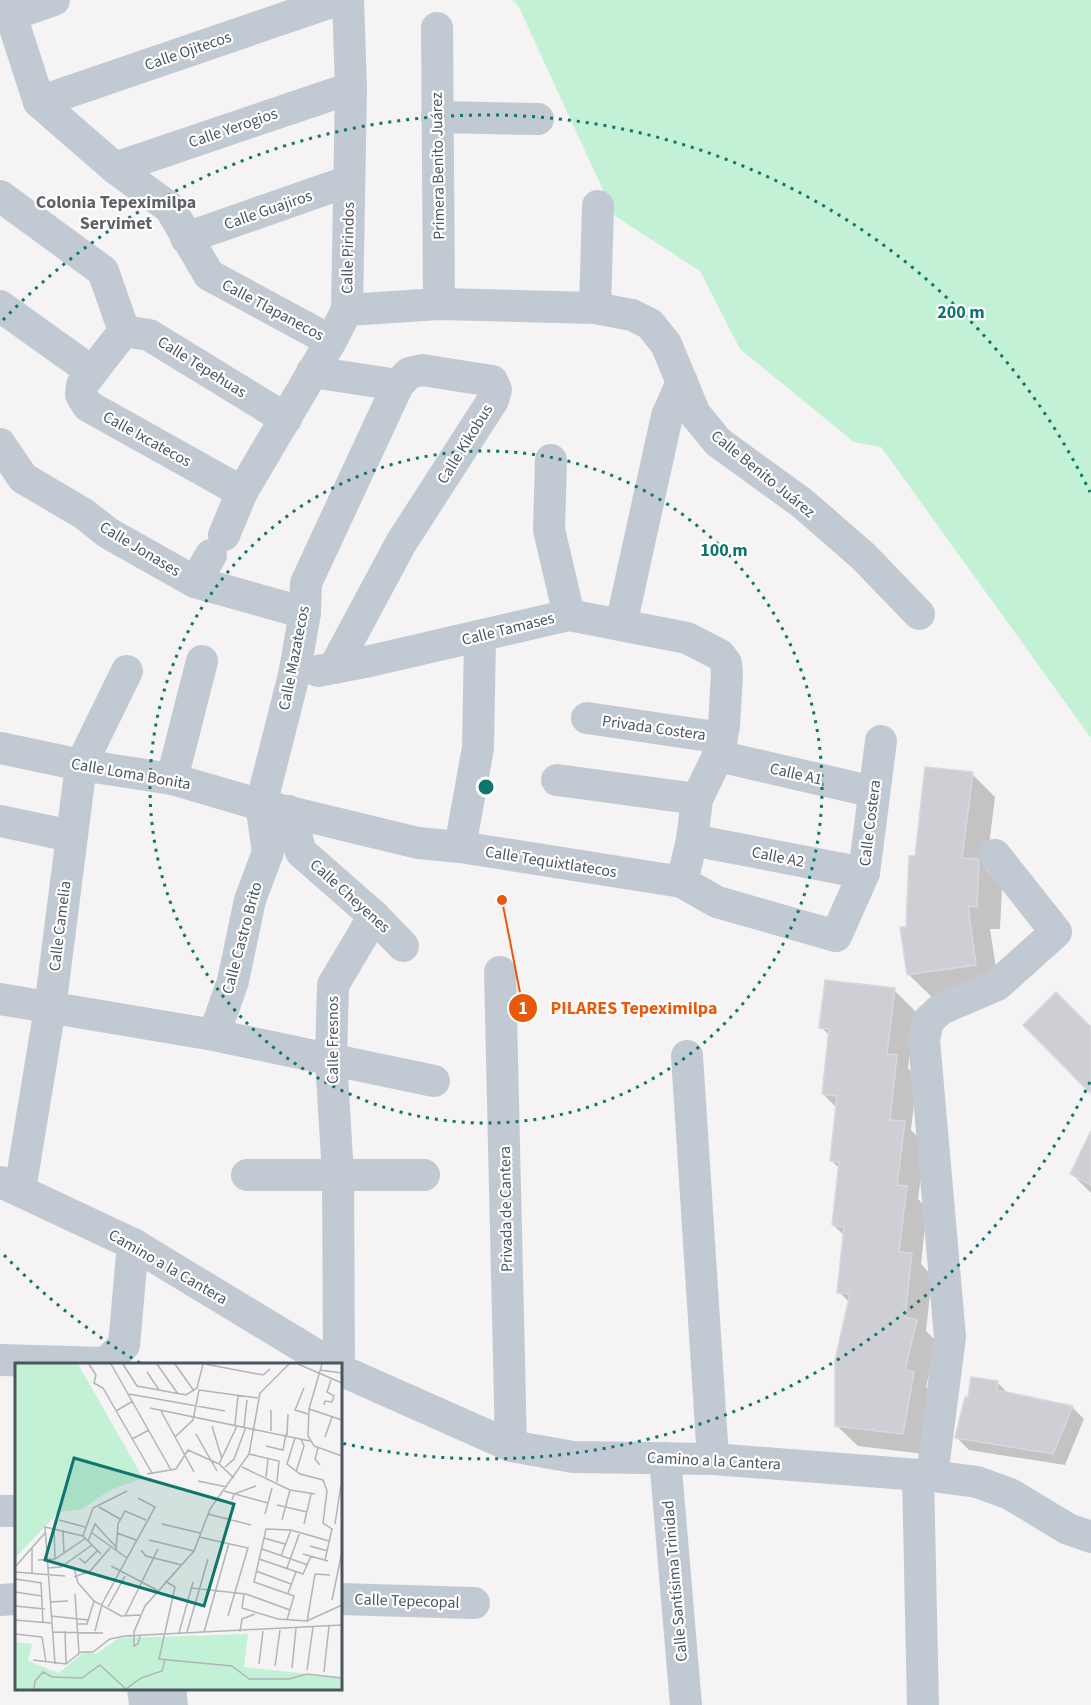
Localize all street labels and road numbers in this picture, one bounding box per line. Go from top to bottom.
street label: Calle Ojitecos [142,26,235,76]
street label: Primera Benito Juárez [426,92,450,240]
street label: Calle Yerogios [186,102,281,154]
street label: Calle Guajiros [221,185,315,235]
street label: Calle Pirindos [336,202,360,294]
street label: Calle Tlapanecos [218,274,328,346]
street label: Calle Tepehuas [153,331,251,403]
street label: Calle Kikobus [432,400,498,488]
street label: Calle Ixcatecos [99,406,195,473]
street label: Calle Benito Juárez [706,425,820,523]
street label: Calle Jonases [95,516,185,582]
street label: Calle Mazatecos [273,604,315,712]
street label: Calle Tamases [459,607,557,651]
street label: Privada Costera [601,710,707,746]
street label: Calle Loma Bonita [69,753,193,795]
street label: Calle A1 [768,757,824,791]
street label: Calle Costera [854,778,886,868]
street label: Calle Tequixtlatecos [484,841,619,883]
street label: Calle A2 [750,841,806,873]
street label: Calle Cheyenes [305,854,395,938]
street label: Calle Castro Brito [216,879,268,997]
street label: Calle Camelia [44,880,76,972]
street label: Calle Fresnos [322,996,344,1084]
street label: Privada de Cantera [494,1146,518,1272]
street label: Camino a la Cantera [104,1224,232,1310]
street label: Camino a la Cantera [647,1447,781,1475]
street label: Calle Santísima Trinidad [657,1499,693,1663]
street label: Calle Tepecopal [354,1588,460,1614]

